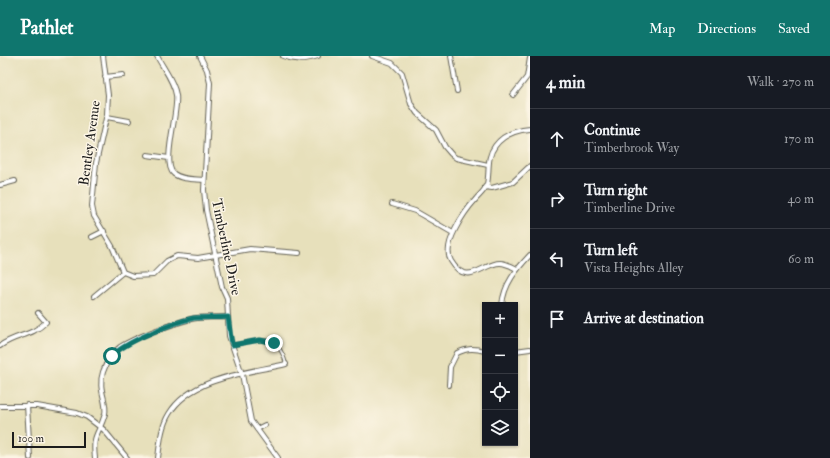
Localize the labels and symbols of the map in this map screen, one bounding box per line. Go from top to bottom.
street label: Bentley Avenue [75,99,105,187]
street label: Timberline Drive [208,197,245,297]
route end [265,334,283,352]
route start [103,347,121,365]
scale bar [12,430,86,449]

